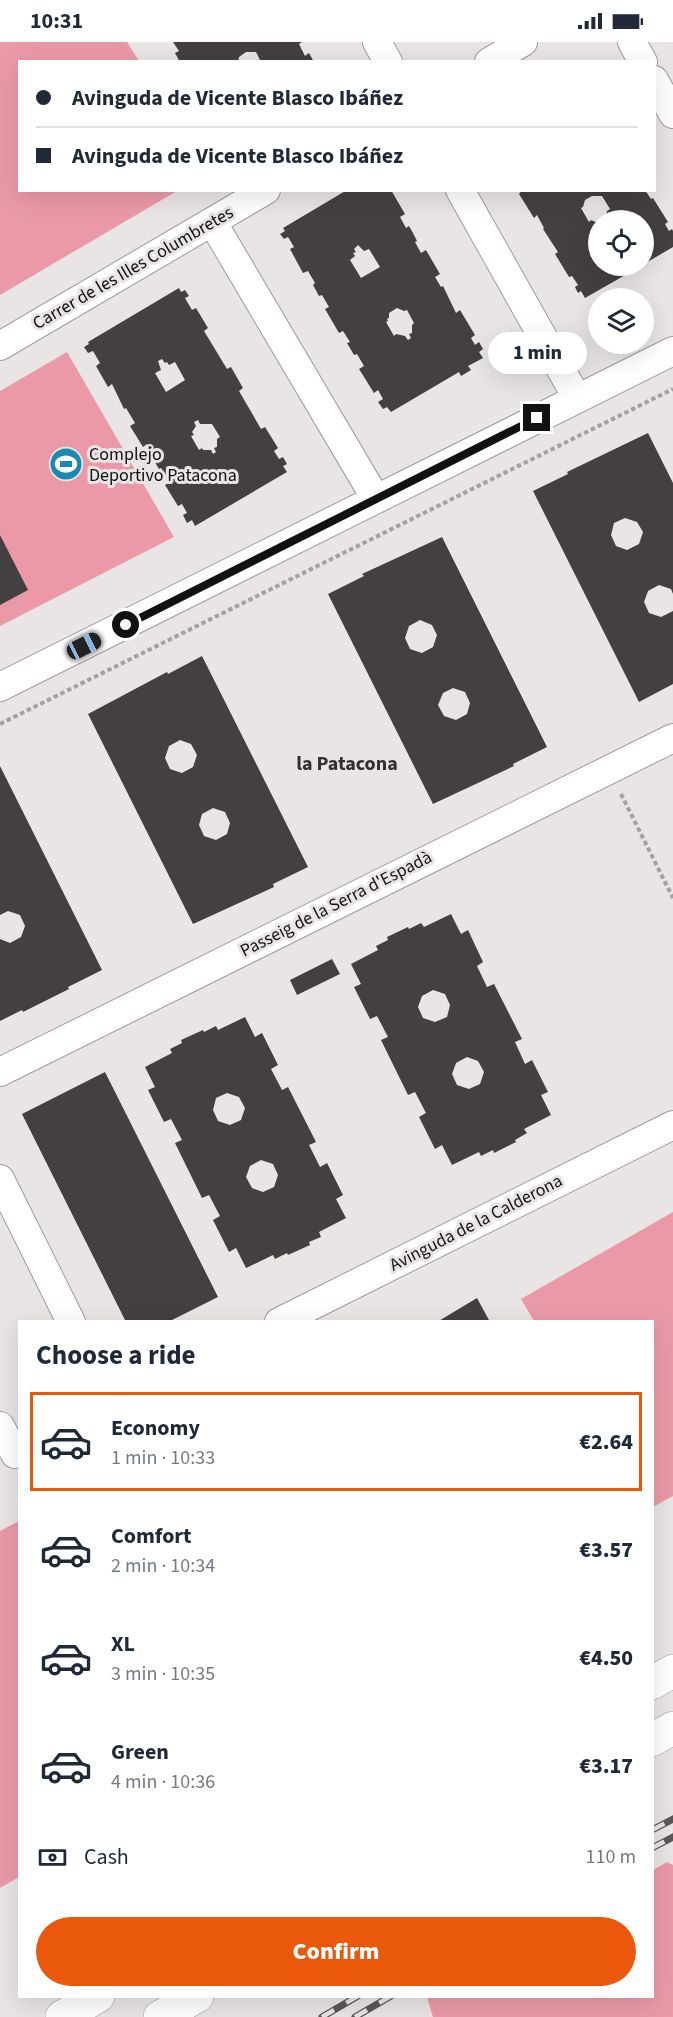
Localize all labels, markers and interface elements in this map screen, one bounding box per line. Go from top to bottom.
text: 10:31 [30,5,83,37]
text: Avinguda de Vicente Blasco Ibáñez [72,82,403,114]
text: Avinguda de Vicente Blasco Ibáñez [72,140,403,172]
street label: Carrer de les Illes Columbretes [28,200,238,336]
map controls [588,210,654,354]
button: locate [588,210,654,276]
button: layers [588,288,654,354]
callout: 1 min [488,331,586,373]
text: 1 min [513,339,562,367]
route end [523,404,550,431]
place label: Complejo Deportivo Patacona [89,442,237,488]
sports icon: Complejo Deportivo Patacona [48,446,84,482]
route start [112,611,139,638]
car [64,630,104,662]
district label: la Patacona [296,750,398,778]
street label: Passeig de la Serra d'Espadà [236,845,436,963]
street label: Avinguda de la Calderona [385,1168,567,1278]
text: Choose a ride [36,1336,196,1375]
text: Economy [111,1412,200,1444]
icon: car [39,1415,93,1469]
text: €2.64 [579,1426,633,1458]
text: 1 min · 10:33 [111,1444,215,1472]
text: Comfort [111,1520,192,1552]
icon: car [39,1523,93,1577]
text: €3.57 [579,1534,633,1566]
text: 2 min · 10:34 [111,1552,215,1580]
text: XL [111,1628,135,1660]
icon: car [39,1631,93,1685]
text: €4.50 [579,1642,633,1674]
text: 3 min · 10:35 [111,1660,215,1688]
text: Green [111,1736,169,1768]
icon: car [39,1739,93,1793]
text: €3.17 [579,1750,633,1782]
text: 4 min · 10:36 [111,1768,215,1796]
icon: cash [36,1841,69,1874]
text: Cash [84,1841,129,1873]
text: 110 m [586,1843,636,1871]
button: Confirm [36,1917,636,1986]

